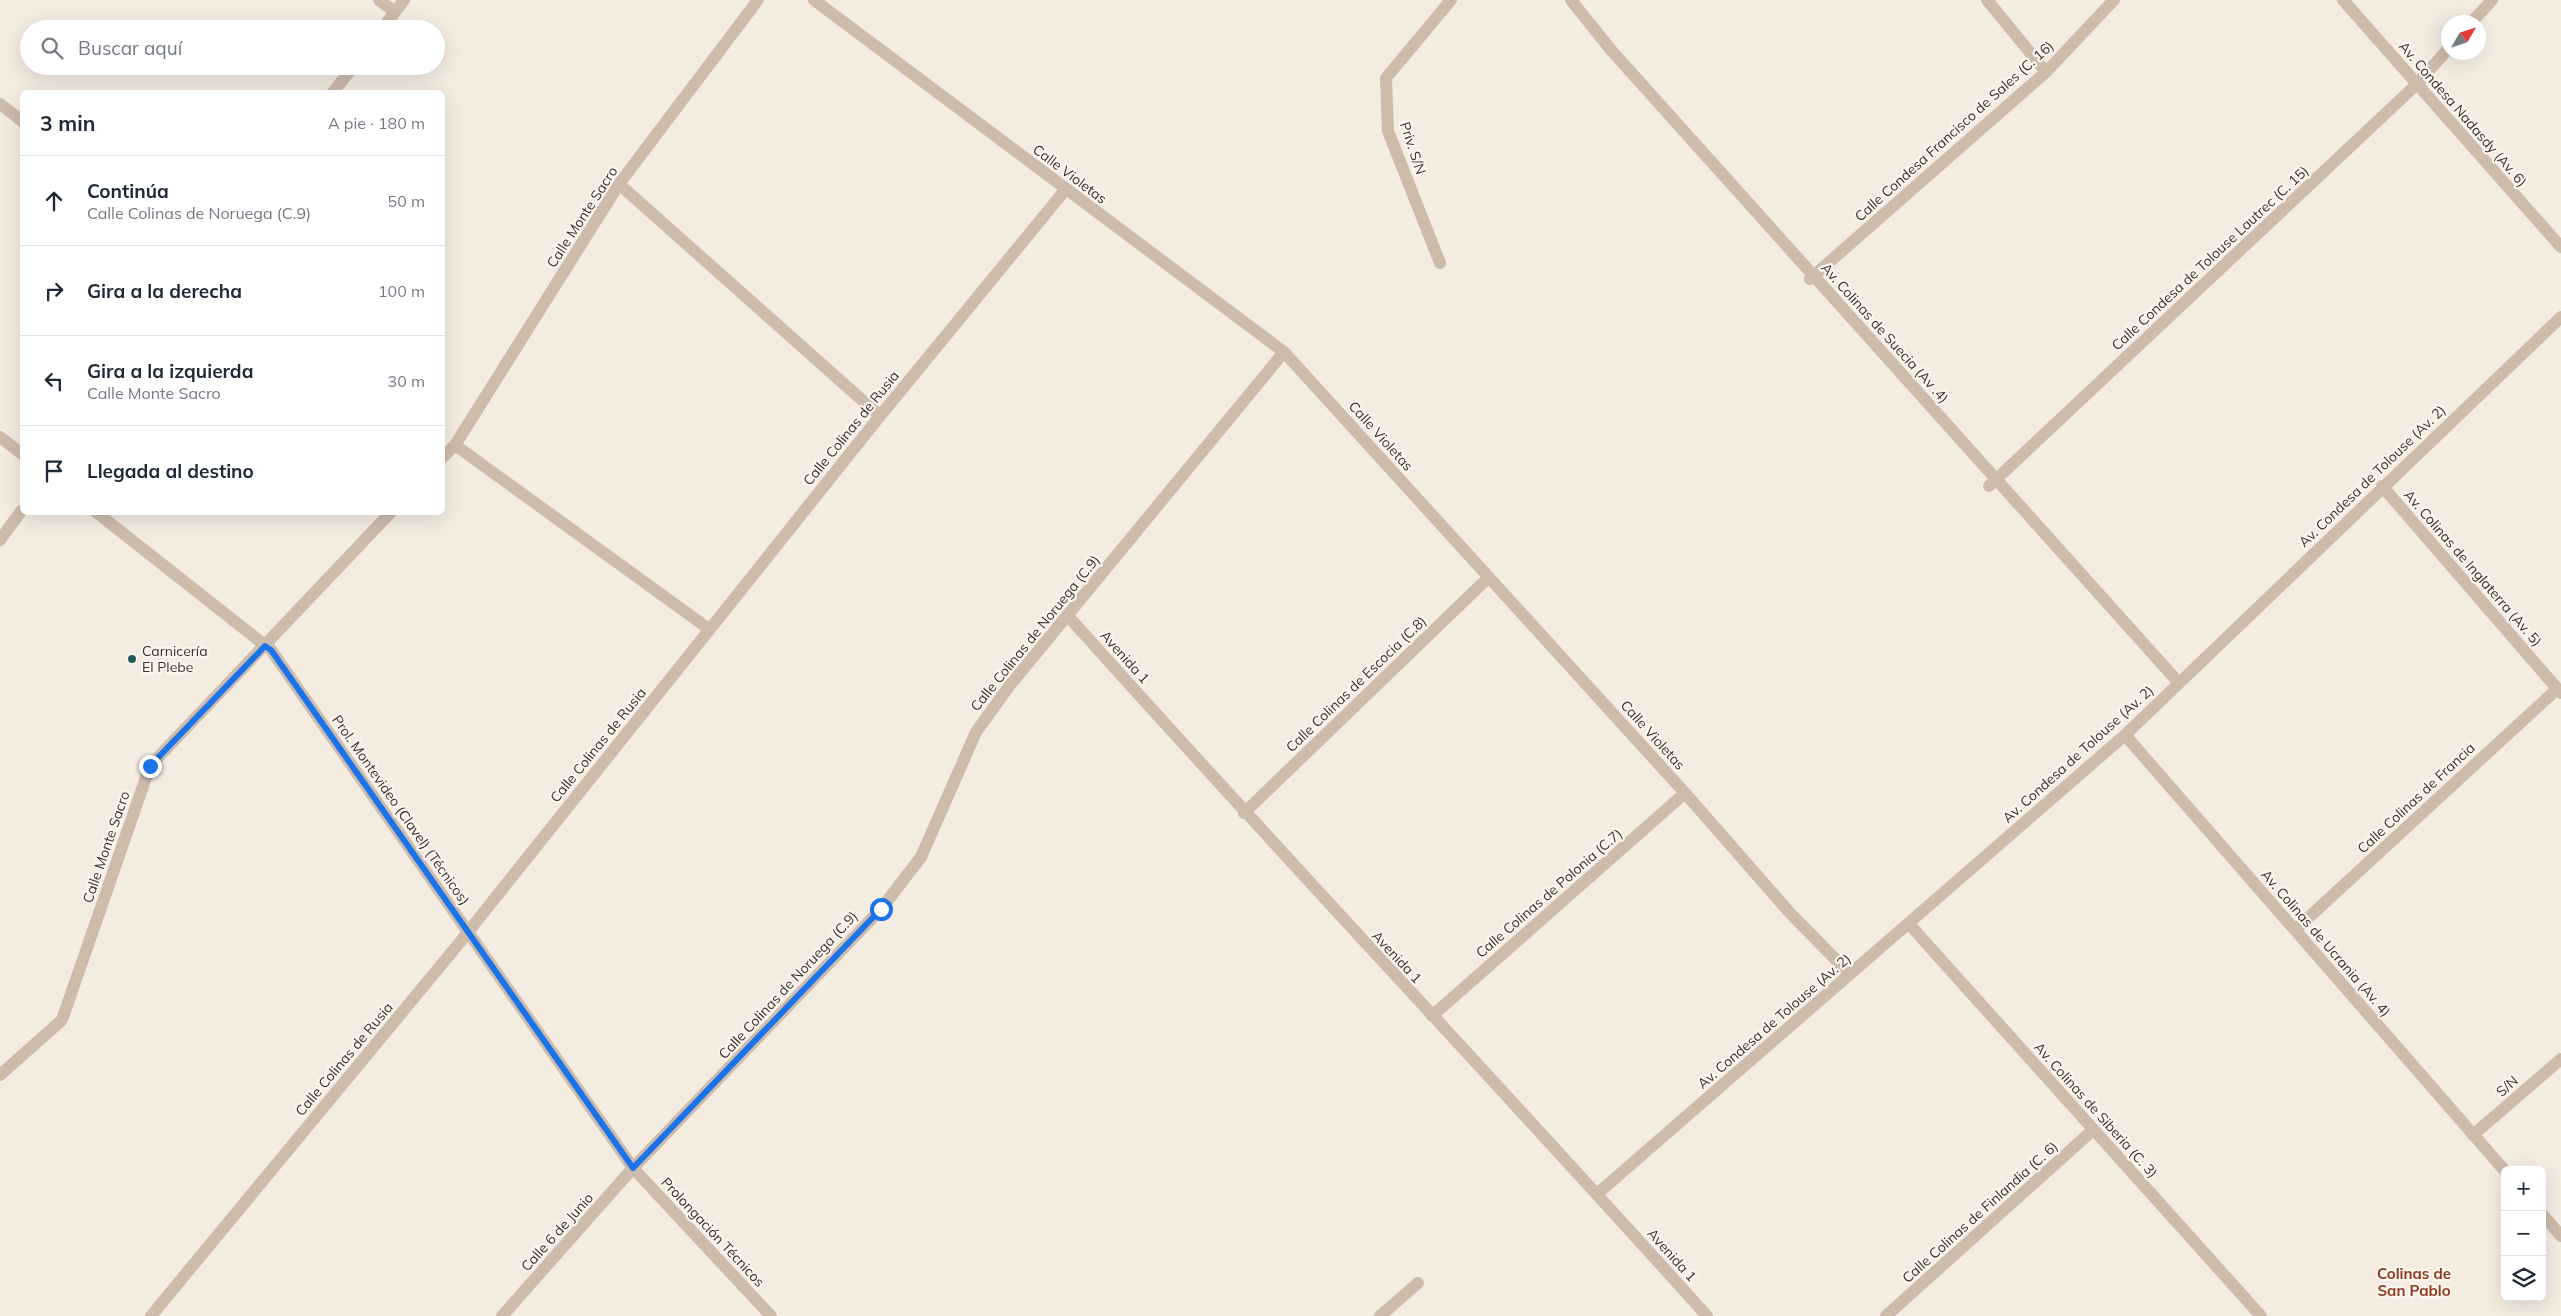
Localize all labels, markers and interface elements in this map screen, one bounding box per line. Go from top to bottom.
north arrow [2441,15,2486,60]
search box [20,20,445,75]
icon: search [38,34,66,62]
text: Buscar aquí [78,36,182,60]
street label: Calle Condesa Francisco de Sales (C. 16) [1851,37,2057,225]
street label: Av. Condesa Nadasdy (Av. 6) [2395,38,2531,190]
text: 3 min [40,110,95,136]
text: A pie · 180 m [328,113,425,133]
street label: Priv. S/N [1396,119,1430,177]
street label: Calle Violetas [1029,140,1111,208]
street label: Calle Condesa de Tolouse Lautrec (C. 15) [2108,162,2312,354]
street label: Calle Monte Sacro [543,163,621,271]
text: Continúa [87,179,169,203]
icon: ahead [40,187,68,215]
text: 50 m [388,191,425,211]
text: Calle Colinas de Noruega (C.9) [87,203,311,223]
street label: Av. Colinas de Suecia (Av .4) [1817,259,1953,407]
icon: right [40,277,68,305]
text: Gira a la derecha [87,279,242,303]
text: 100 m [378,281,425,301]
text: Gira a la izquierda [87,359,253,383]
icon: left [40,367,68,395]
street label: Calle Colinas de Rusia [799,367,903,489]
text: 30 m [388,371,425,391]
text: Calle Monte Sacro [87,383,221,403]
street label: Calle Violetas [1345,397,1417,475]
street label: Av. Condesa de Tolouse (Av. 2) [2295,401,2449,551]
icon: arrive [40,457,68,485]
text: Llegada al destino [87,459,254,483]
street label: Av. Colinas de Inglaterra (Av. 5) [2400,486,2546,650]
street label: Calle Colinas de Noruega (C.9) [966,551,1104,715]
street label: Calle Colinas de Escocia (C.8) [1282,612,1430,756]
street label: Avenida 1 [1096,627,1154,687]
place label: Carnicería El Plebe [142,642,208,676]
marker: Carnicería El Plebe [126,653,138,665]
street label: Av. Condesa de Tolouse (Av. 2) [1999,681,2157,827]
street label: Calle Colinas de Rusia [546,684,650,806]
street label: Calle Violetas [1617,696,1689,774]
street label: Prol. Montevideo (Clavel) (Técnicos) [328,712,474,908]
street label: Calle Colinas de Francia [2353,739,2479,857]
route end [139,755,162,778]
street label: Calle Monte Sacro [78,789,134,905]
street label: Calle Colinas de Polonia (C.7) [1472,825,1626,961]
street label: Av. Colinas de Ucrania (Av. 4) [2257,866,2395,1020]
route start [870,898,893,921]
street label: Calle Colinas de Noruega (C.9) [715,907,861,1063]
street label: Avenida 1 [1368,927,1426,987]
street label: Av. Condesa de Tolouse (Av. 2) [1694,949,1854,1093]
street label: Calle Colinas de Rusia [291,999,397,1119]
street label: Av. Colinas de Siberia (C. 3) [2030,1038,2162,1182]
street label: S/N [2492,1072,2522,1100]
street label: Calle Colinas de Finlandia (C. 6) [1898,1137,2062,1287]
map controls [2501,1166,2546,1301]
button: + [2501,1166,2546,1211]
street label: Prolongación Técnicos [657,1173,769,1291]
street label: Calle 6 de Junio [517,1189,597,1275]
button: − [2501,1211,2546,1256]
street label: Avenida 1 [1643,1225,1701,1285]
button: layers [2501,1256,2546,1301]
district label: Colinas de San Pablo [2377,1264,2451,1300]

